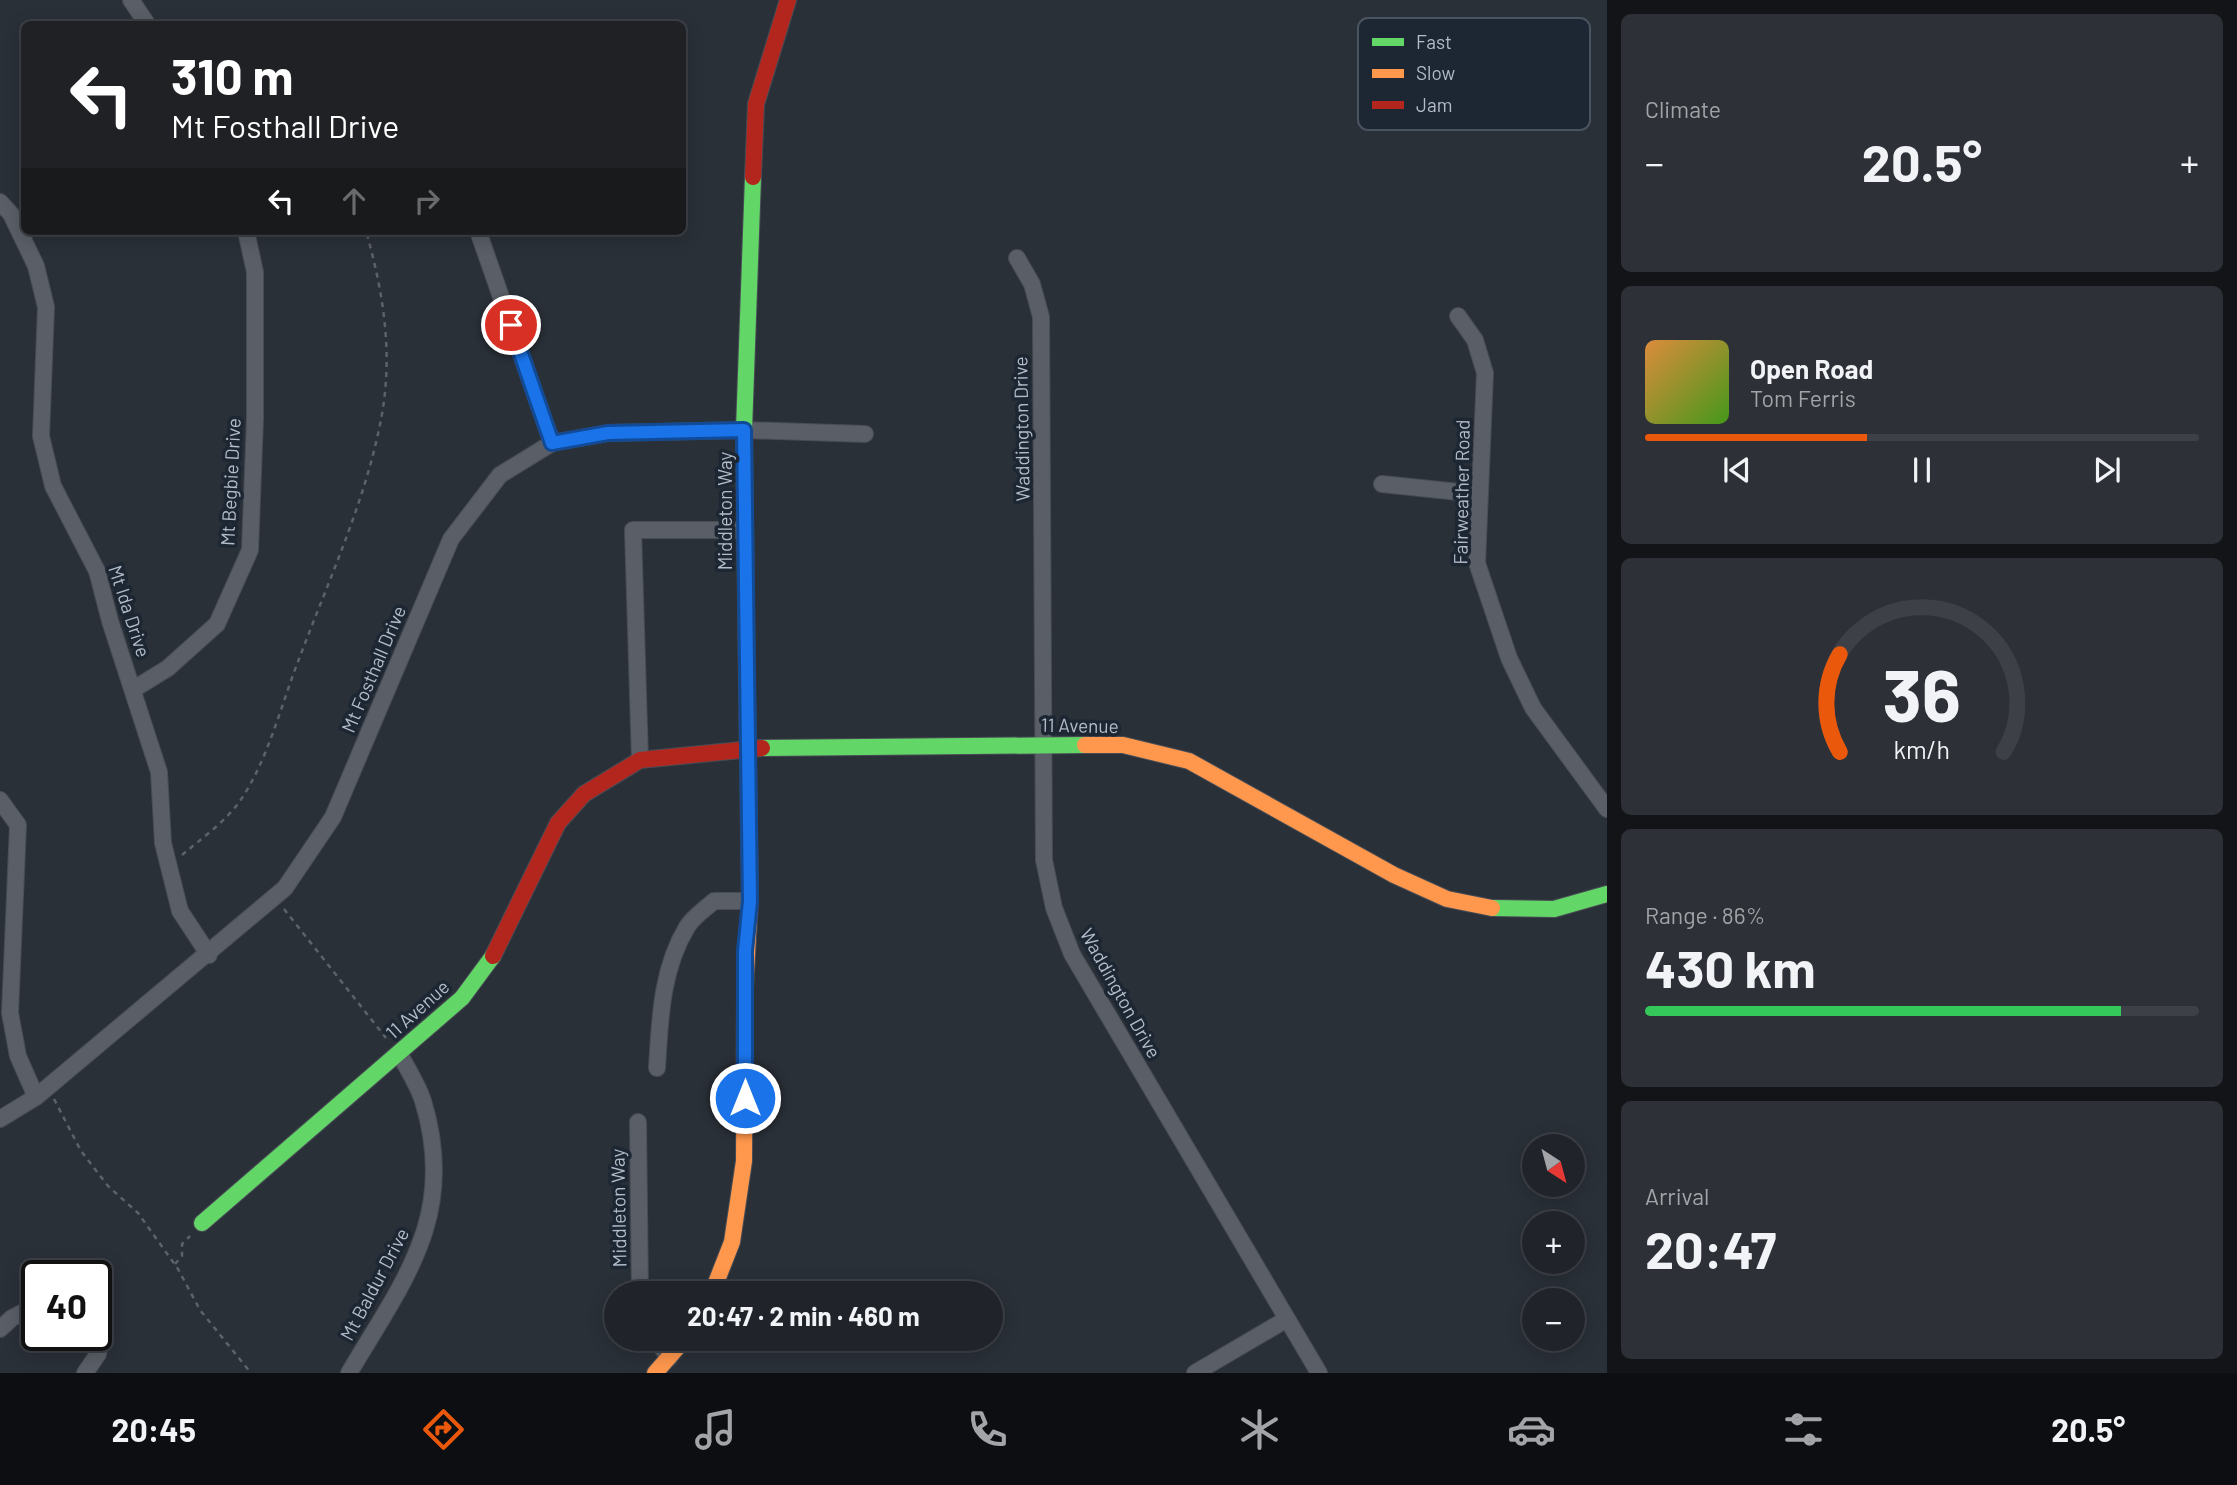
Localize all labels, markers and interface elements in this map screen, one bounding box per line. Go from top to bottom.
legend [1358,18,1590,130]
text: Fast [1416,30,1452,53]
text: 310 m [171,46,293,105]
icon: left [56,49,147,140]
text: Slow [1416,61,1455,84]
text: Jam [1416,93,1452,116]
text: Climate [1645,95,1721,123]
text: Mt Fosthall Drive [171,106,399,144]
text: 20.5° [1862,130,1982,192]
text: − [1645,139,1664,185]
text: + [2180,139,2199,185]
icon: left [262,182,300,220]
icon: ahead [335,182,373,220]
icon: right [408,182,446,220]
pin [481,295,541,355]
icon: arrive [492,306,530,344]
text: Open Road [1750,353,1873,384]
street label: Waddington Drive [1008,356,1034,502]
text: Tom Ferris [1750,384,1856,412]
street label: Mt Begbie Drive [215,417,245,547]
street label: Fairweather Road [1448,419,1474,565]
street label: Middleton Way [713,451,736,570]
icon: previous [1718,451,1756,489]
icon: pause [1903,451,1941,489]
icon: next [2088,451,2126,489]
street label: Mt Ida Drive [104,562,156,660]
street label: Mt Fosthall Drive [336,602,410,736]
text: 36 [1883,650,1961,738]
street label: 11 Avenue [1041,713,1119,737]
text: km/h [1894,734,1950,764]
text: Range · 86% [1645,901,1765,929]
street label: Waddington Drive [1076,924,1166,1062]
text: 430 km [1645,936,1816,998]
street label: 11 Avenue [380,975,454,1043]
position arrow [708,1061,782,1135]
north arrow [1522,1134,1586,1197]
map controls [1522,1134,1585,1351]
street label: Middleton Way [605,1148,631,1268]
text: Arrival [1645,1182,1709,1210]
button: + [1522,1211,1585,1274]
text: 20:47 [1645,1217,1776,1279]
street label: Mt Baldur Drive [335,1224,413,1344]
speed limit sign: 40 [21,1260,112,1351]
button: − [1522,1288,1585,1351]
text: 20:47 · 2 min · 460 m [687,1300,920,1331]
icon: directions [419,1405,468,1454]
icon: music [691,1405,740,1454]
icon: phone [963,1405,1012,1454]
icon: climate [1235,1405,1284,1454]
icon: car [1507,1405,1556,1454]
icon: filters [1779,1405,1828,1454]
text: 20:45 [112,1410,196,1448]
text: 20.5° [2051,1410,2125,1448]

